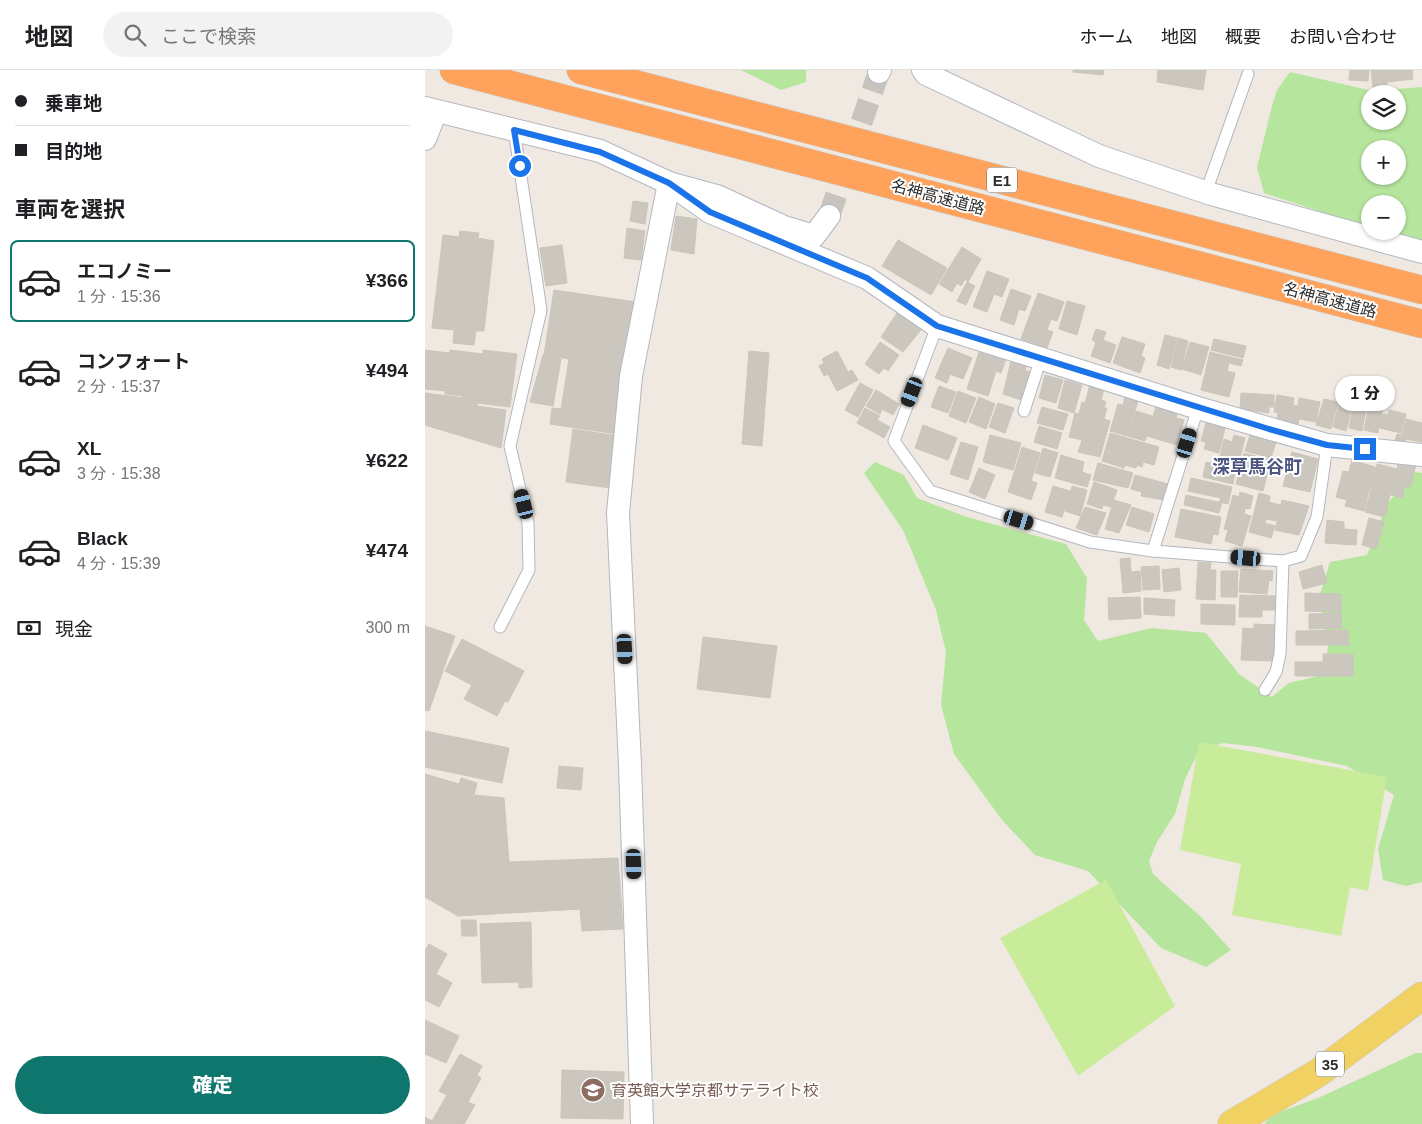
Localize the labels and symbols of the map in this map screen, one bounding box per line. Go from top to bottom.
route start [509,155,531,177]
road number: E1 [987,168,1017,192]
street label: 名神高速道路 [889,176,987,218]
street label: 名神高速道路 [1281,279,1379,321]
car [899,375,924,409]
callout: 1 分 [1335,376,1395,412]
car [1175,426,1198,460]
route end [1354,438,1376,460]
district label: 深草馬谷町 [1212,457,1302,477]
car [513,488,534,520]
car [1002,508,1035,532]
car [1230,549,1261,567]
car [616,634,633,664]
car [625,849,642,879]
road number: 35 [1316,1052,1344,1076]
school or university icon: 育英館大学京都サテライト校 [580,1077,606,1103]
place label: 育英館大学京都サテライト校 [611,1082,819,1099]

